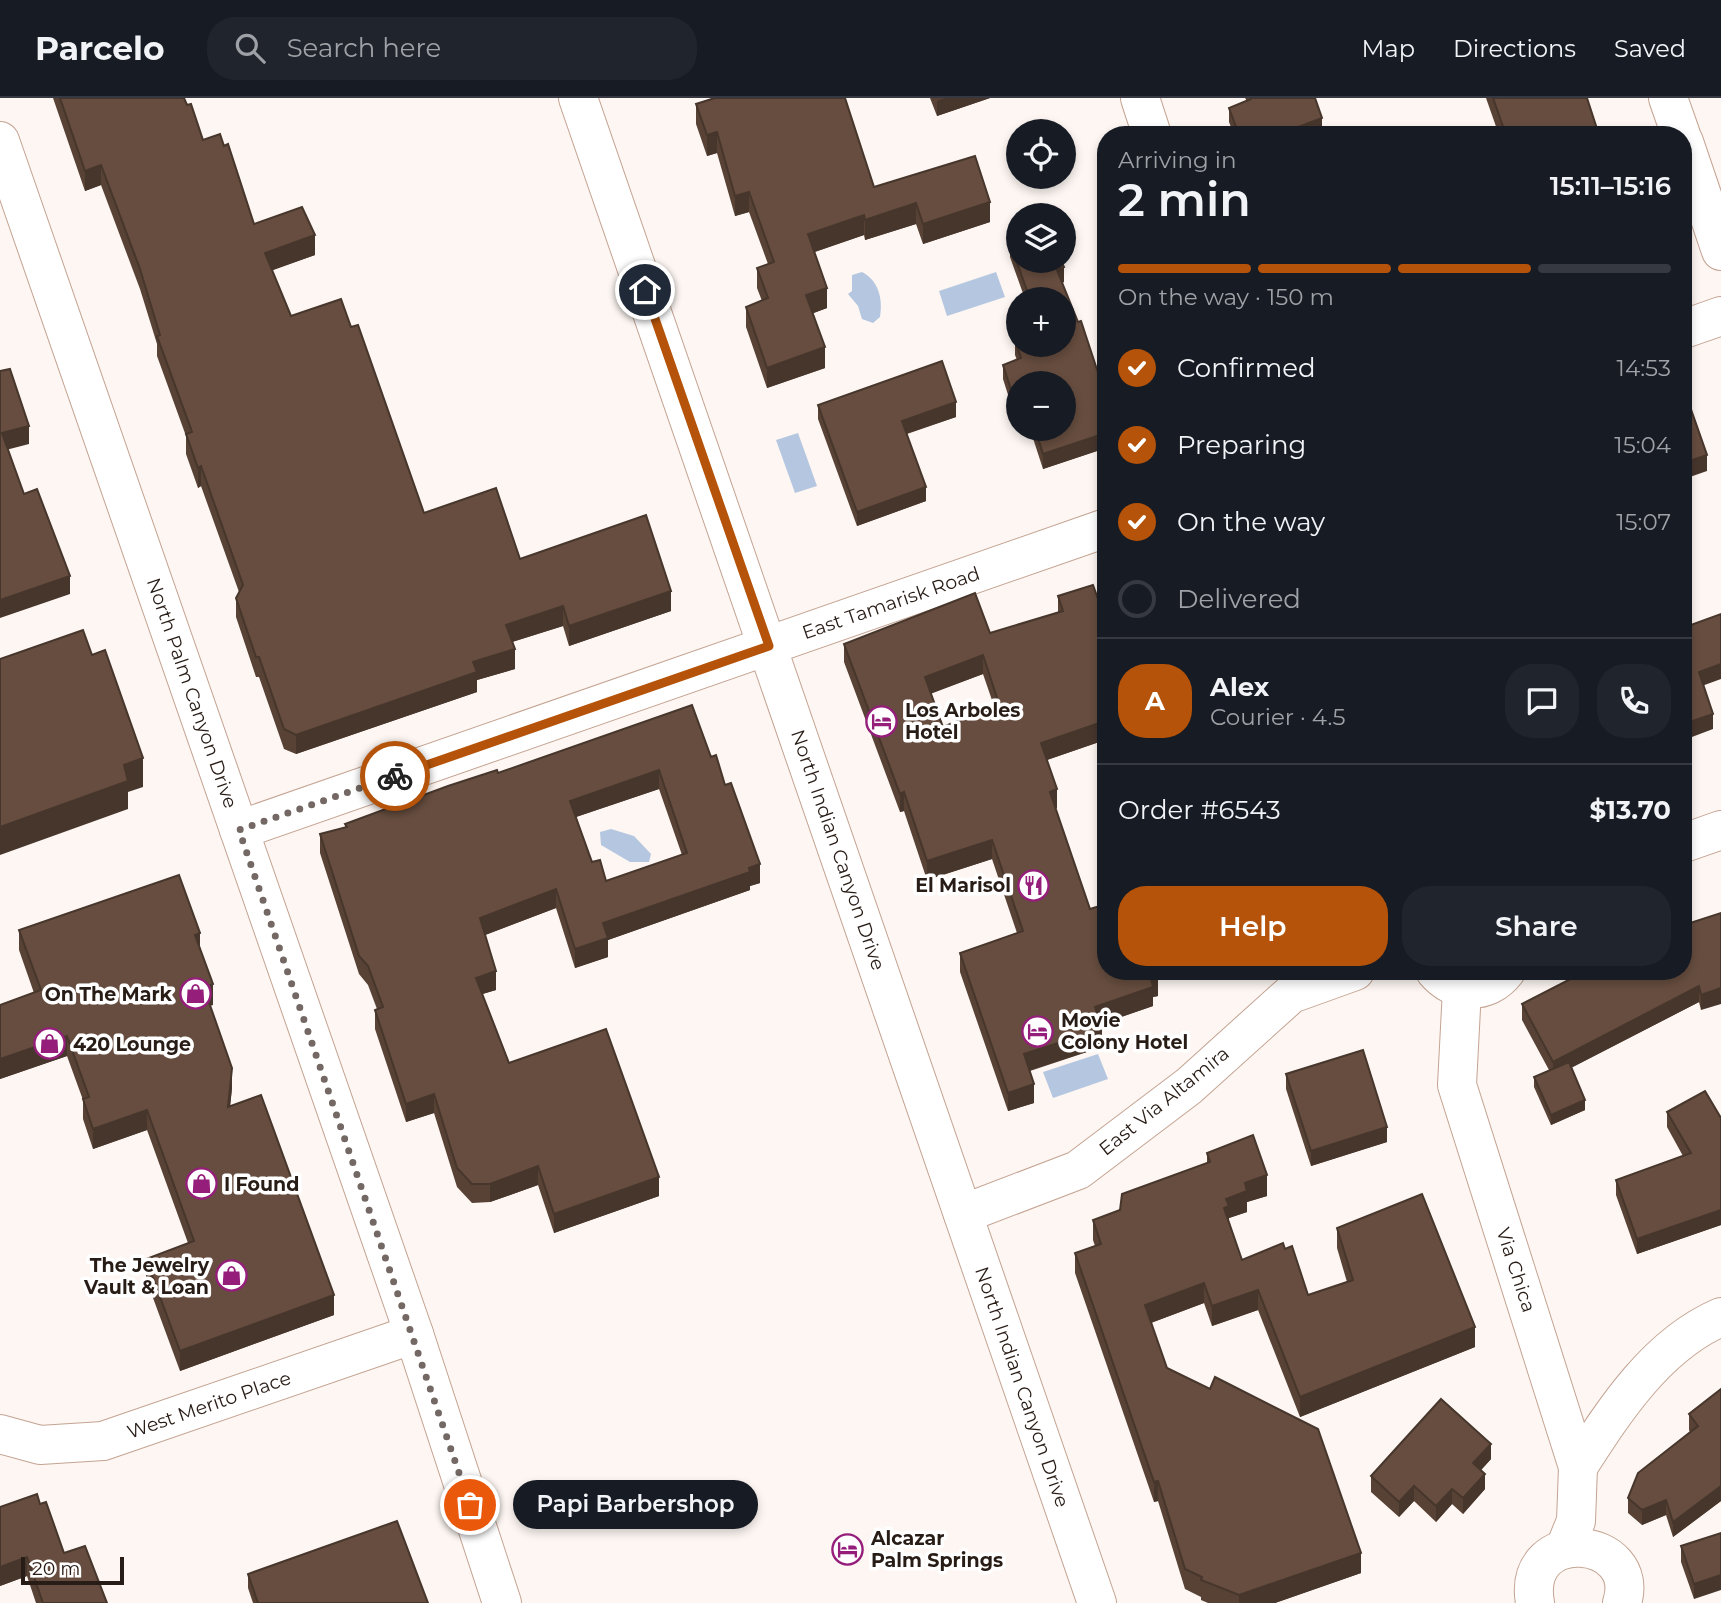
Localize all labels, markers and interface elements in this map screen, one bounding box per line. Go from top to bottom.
search box [207,17,697,80]
text: Parcelo [35,28,165,68]
icon: search [231,29,269,67]
text: Search here [287,32,441,64]
text: Map [1362,34,1415,63]
text: Directions [1453,34,1576,63]
text: Saved [1614,34,1686,63]
map controls [1006,119,1076,441]
button: locate [1006,119,1076,189]
text: Arriving in [1118,146,1237,174]
text: 15:11–15:16 [1550,170,1671,202]
text: 2 min [1118,171,1251,228]
button: layers [1006,203,1076,273]
pin [615,260,675,320]
icon: home [626,271,664,309]
text: On the way · 150 m [1118,283,1334,311]
button: + [1006,287,1076,357]
icon: check [1118,349,1156,387]
text: Confirmed [1177,352,1316,384]
text: 14:53 [1617,354,1671,382]
button: − [1006,371,1076,441]
icon: check [1118,426,1156,464]
text: Preparing [1177,429,1306,461]
text: 15:04 [1614,431,1671,459]
icon: check [1118,503,1156,541]
text: On the way [1177,506,1325,538]
text: 15:07 [1616,508,1671,536]
street label: East Tamarisk Road [799,562,983,644]
street label: North Palm Canyon Drive [142,575,242,811]
text: Delivered [1177,583,1301,615]
button: chat [1505,664,1579,738]
button: phone [1597,664,1671,738]
text: Alex [1210,671,1269,703]
text: A [1145,685,1165,717]
place label: Los Arboles Hotel [905,699,1020,744]
text: Courier · 4.5 [1210,703,1345,731]
hotel icon: Los Arboles Hotel [865,704,899,738]
street label: North Indian Canyon Drive [786,727,890,973]
courier [360,741,430,811]
icon: bike [376,757,414,795]
text: Order #6543 [1118,794,1281,826]
text: $13.70 [1589,794,1671,826]
restaurant icon: El Marisol [1017,868,1051,902]
place label: El Marisol [915,874,1011,897]
button: Help [1118,886,1388,966]
button: Share [1402,886,1671,966]
shop icon: On The Mark [178,977,212,1011]
place label: On The Mark [45,983,173,1006]
place label: Movie Colony Hotel [1061,1009,1188,1054]
hotel icon: Movie Colony Hotel [1021,1014,1055,1048]
shop icon: 420 Lounge [33,1027,67,1061]
place label: 420 Lounge [73,1033,191,1056]
street label: East Via Altamira [1094,1042,1234,1160]
shop icon: I Found [184,1167,218,1201]
place label: I Found [224,1173,299,1196]
street label: Via Chica [1492,1225,1540,1315]
place label: The Jewelry Vault & Loan [83,1254,210,1299]
shop icon: The Jewelry Vault & Loan [215,1259,249,1293]
street label: North Indian Canyon Drive [970,1264,1074,1510]
street label: West Merito Place [124,1366,294,1444]
pin [440,1475,500,1535]
callout: Papi Barbershop [512,1480,757,1530]
icon: bag [451,1486,489,1524]
text: Papi Barbershop [536,1490,735,1518]
place label: Alcazar Palm Springs [870,1527,1003,1572]
hotel icon: Alcazar Palm Springs [831,1532,865,1566]
scale bar [21,1554,124,1586]
text: 20 m [32,1557,80,1580]

